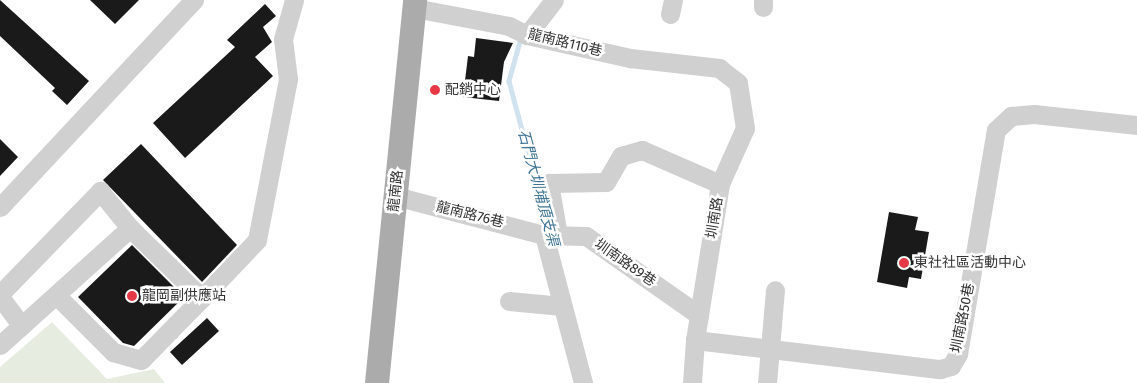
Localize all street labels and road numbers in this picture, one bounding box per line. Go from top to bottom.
street label: 龍南路110巷 [526,26,604,60]
street label: 龍南路 [385,169,407,213]
street label: 圳南路 [703,196,727,240]
street label: 龍南路76巷 [434,198,506,232]
street label: 圳南路89巷 [591,236,659,290]
street label: 圳南路50巷 [948,282,978,354]

